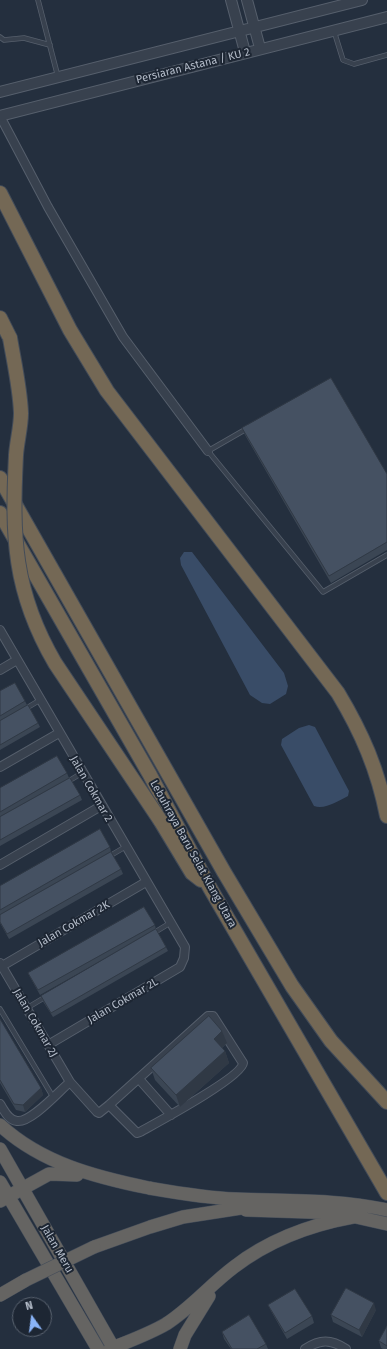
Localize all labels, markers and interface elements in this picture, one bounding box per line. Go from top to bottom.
street label: Persiaran Astana / KU 2 [135,45,251,87]
street label: Jalan Cokmar 2 [67,754,115,824]
street label: Lebuhraya Baru Selat Klang Utara [147,778,239,930]
street label: Jalan Cokmar 2K [36,898,112,950]
street label: Jalan Cokmar 2L [85,975,161,1027]
street label: Jalan Cokmar 2J [10,986,60,1060]
street label: Jalan Meru [38,1223,76,1275]
north arrow [12,1297,52,1337]
text: N [24,1299,34,1313]

